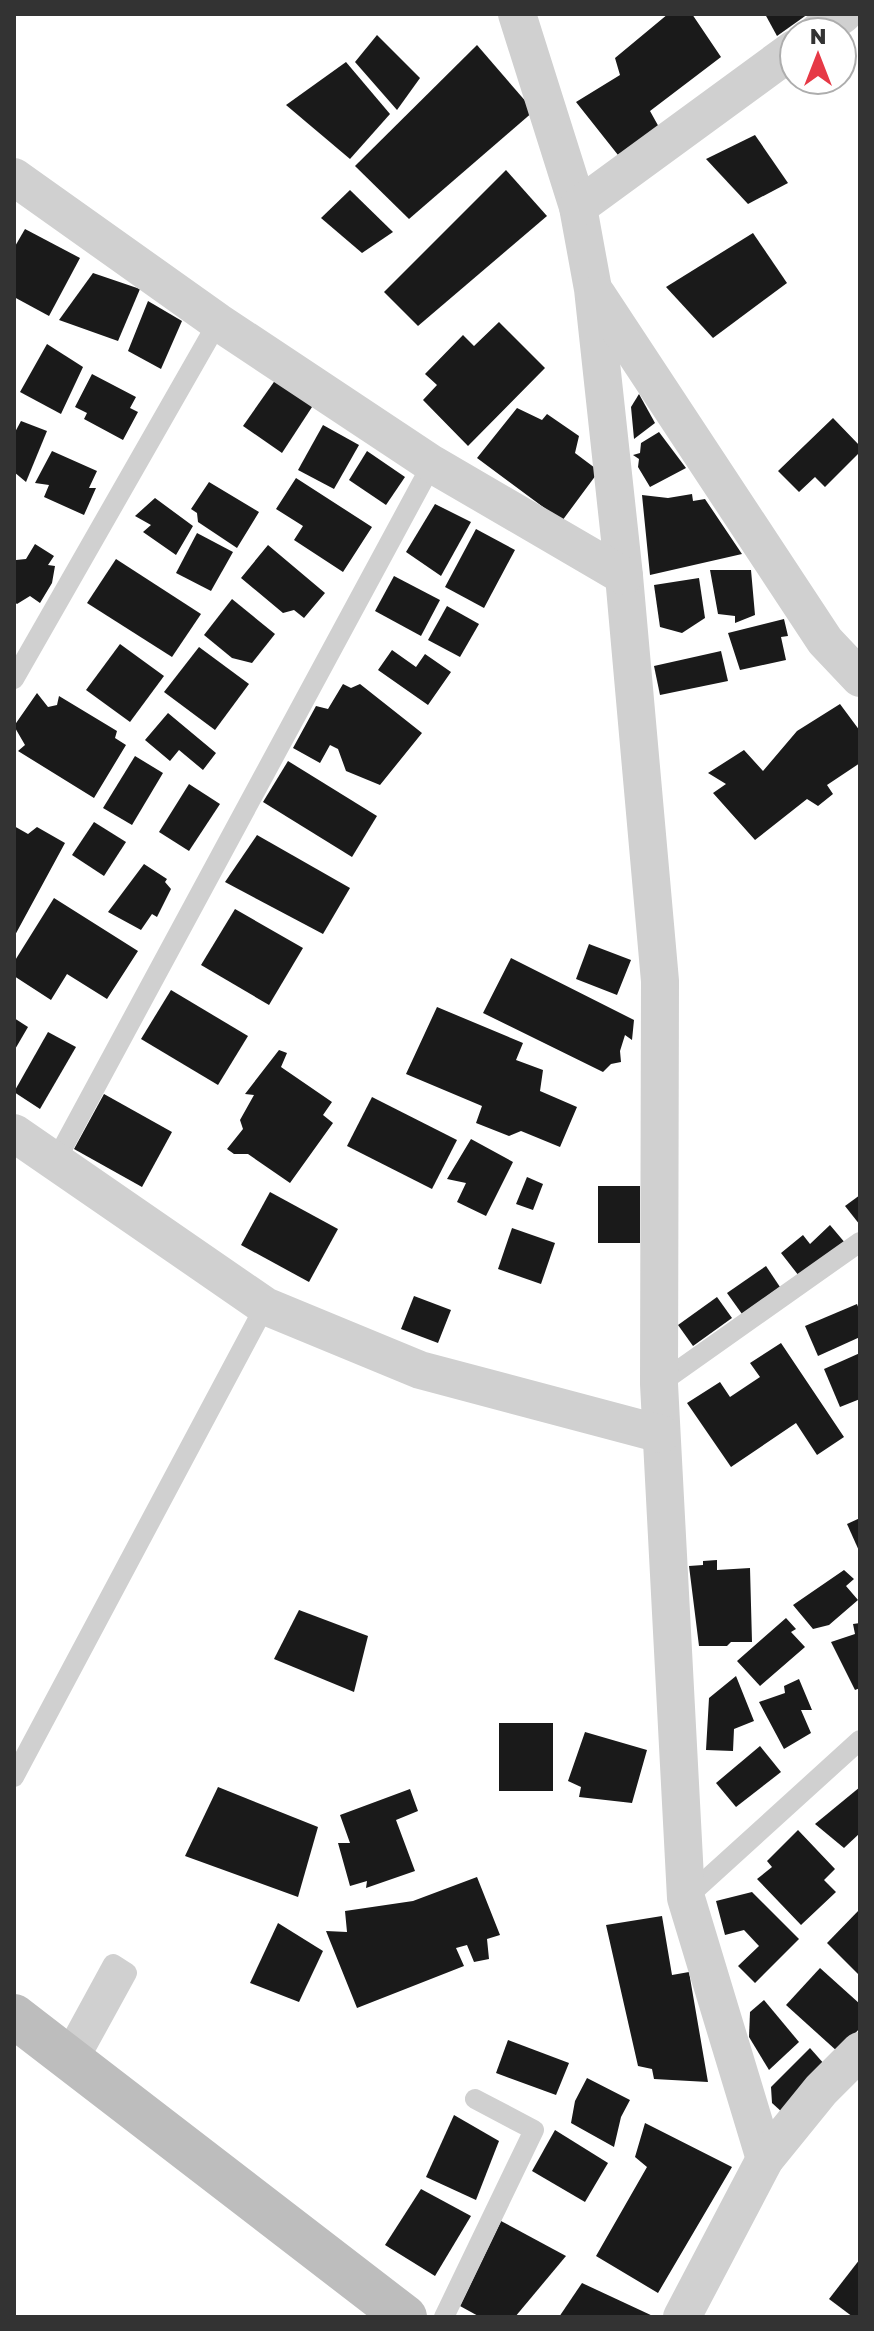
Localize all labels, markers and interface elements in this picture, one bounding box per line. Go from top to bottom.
north arrow [778,16,858,96]
text: N [810,22,826,49]

